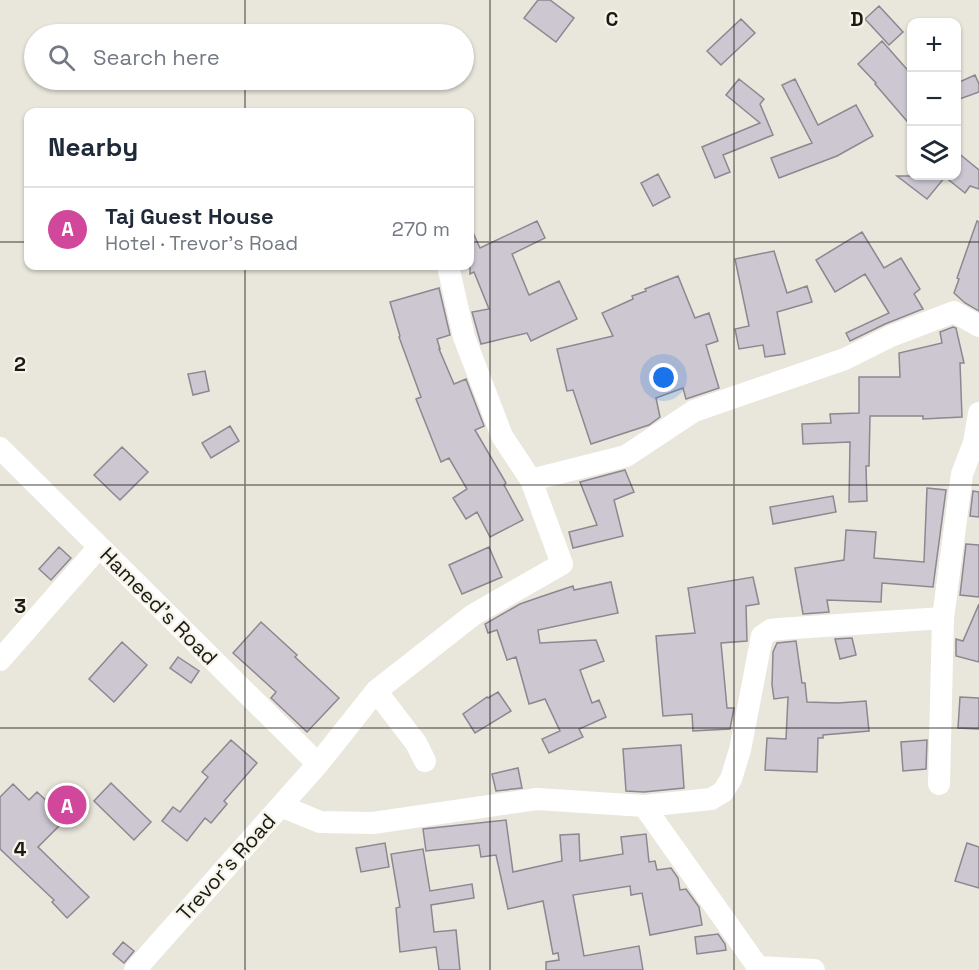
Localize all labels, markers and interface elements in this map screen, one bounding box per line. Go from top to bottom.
text: C [606,6,619,32]
text: D [850,6,864,32]
map controls [907,18,961,180]
button: + [907,18,961,72]
search box [24,24,474,90]
icon: search [45,41,78,74]
text: Search here [93,43,220,71]
button: − [907,72,961,126]
button: layers [907,126,961,180]
text: Nearby [48,130,138,164]
text: Taj Guest House [105,202,274,230]
text: A [61,216,74,242]
text: 270 m [392,216,450,242]
text: Hotel · Trevor's Road [105,230,298,256]
text: 2 [14,351,26,377]
your location [649,363,678,392]
street label: Hameed's Road [94,541,224,671]
text: 3 [14,593,26,619]
pin: A [48,782,86,828]
street label: Trevor's Road [171,808,281,926]
text: 4 [14,836,27,862]

